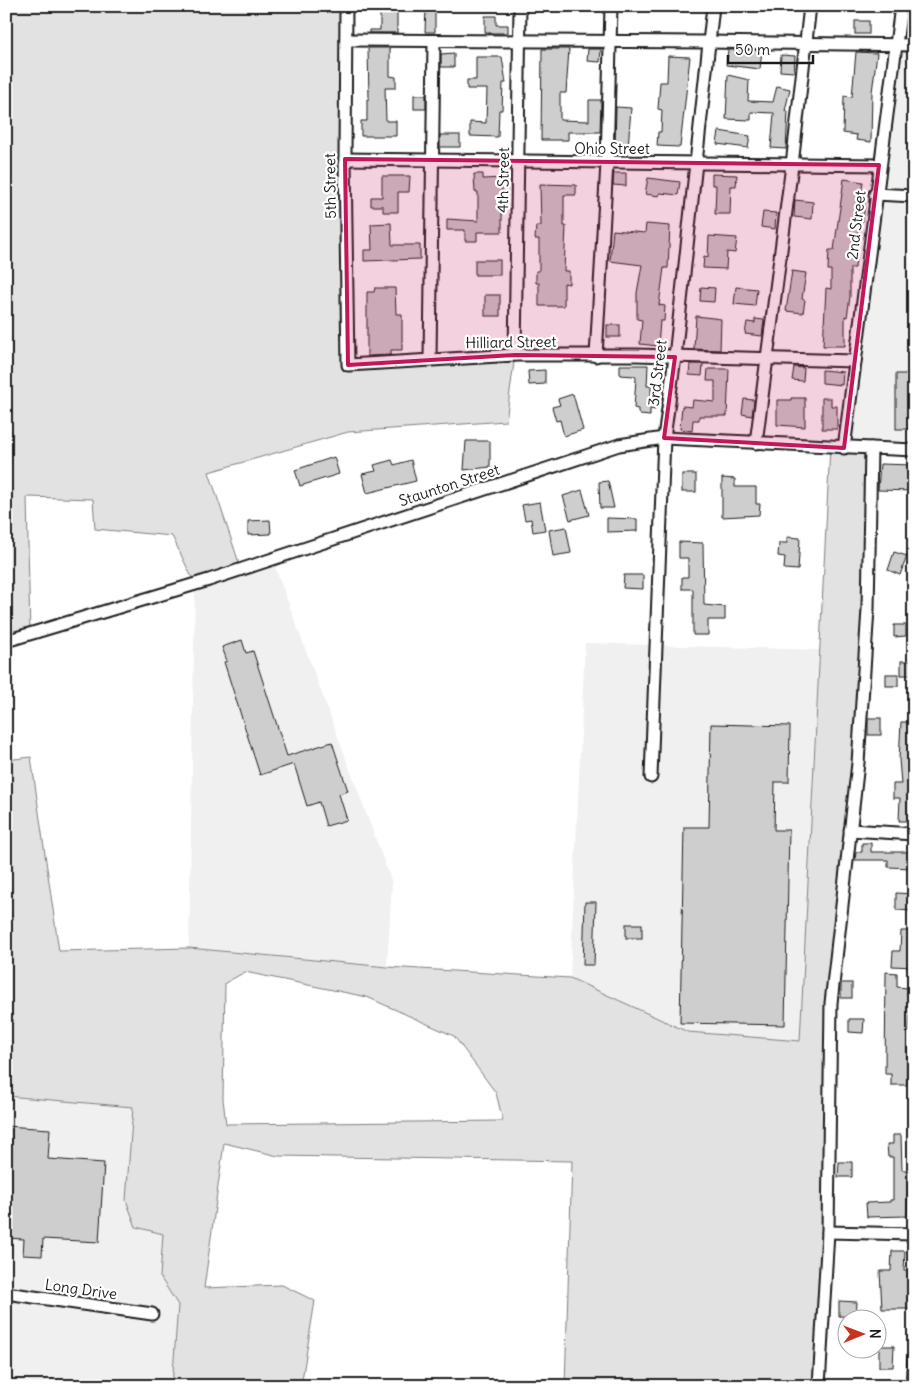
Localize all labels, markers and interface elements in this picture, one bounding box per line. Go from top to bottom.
scale bar [728,32,812,64]
text: 50 m [735,40,770,59]
street label: Ohio Street [574,139,650,158]
street label: 4th Street [493,147,513,213]
street label: 5th Street [320,153,340,219]
street label: 2nd Street [842,189,870,261]
street label: Hilliard Street [465,332,557,352]
street label: 3rd Street [643,339,671,407]
street label: Staunton Street [396,460,502,510]
street label: Long Drive [44,1275,118,1303]
north arrow [838,1310,888,1360]
text: N [866,1329,884,1339]

